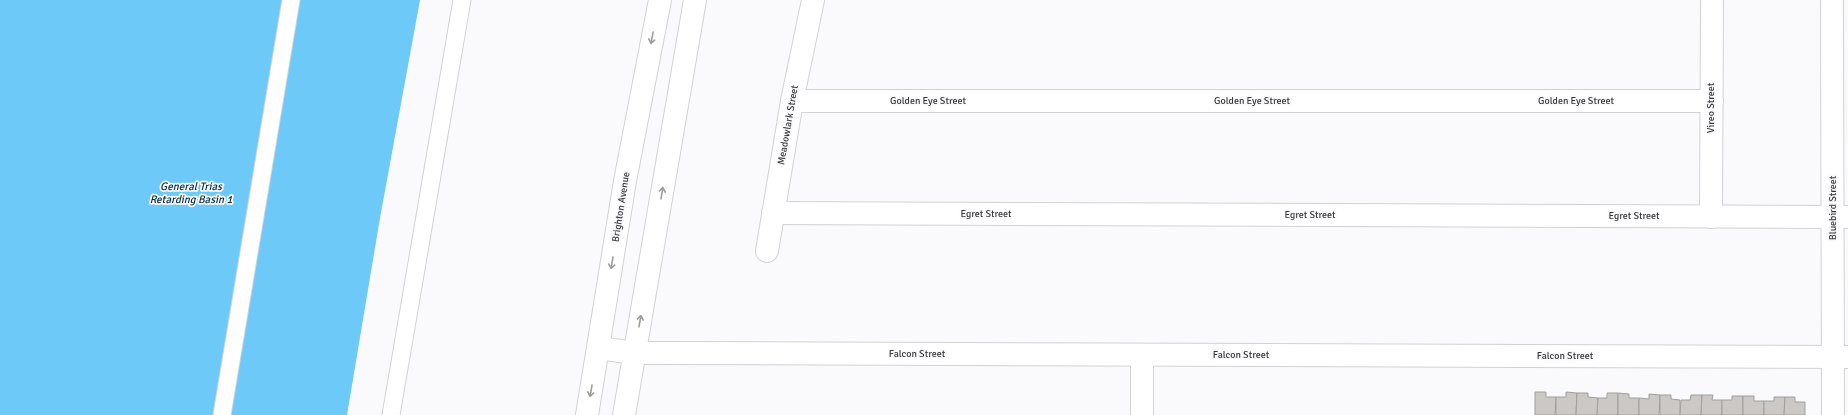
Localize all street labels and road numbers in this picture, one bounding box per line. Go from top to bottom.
street label: Vireo Street [1705,82,1717,133]
street label: Meadowlark Street [775,84,801,166]
street label: Golden Eye Street [890,95,966,107]
street label: Golden Eye Street [1214,95,1290,107]
street label: Golden Eye Street [1538,95,1614,107]
street label: Brighton Avenue [610,171,632,243]
street label: Bluebird Street [1827,175,1839,240]
street label: Egret Street [960,208,1012,220]
street label: Egret Street [1284,209,1336,221]
street label: Egret Street [1608,210,1660,222]
street label: Falcon Street [889,348,946,360]
street label: Falcon Street [1213,349,1270,361]
street label: Falcon Street [1537,350,1594,362]

